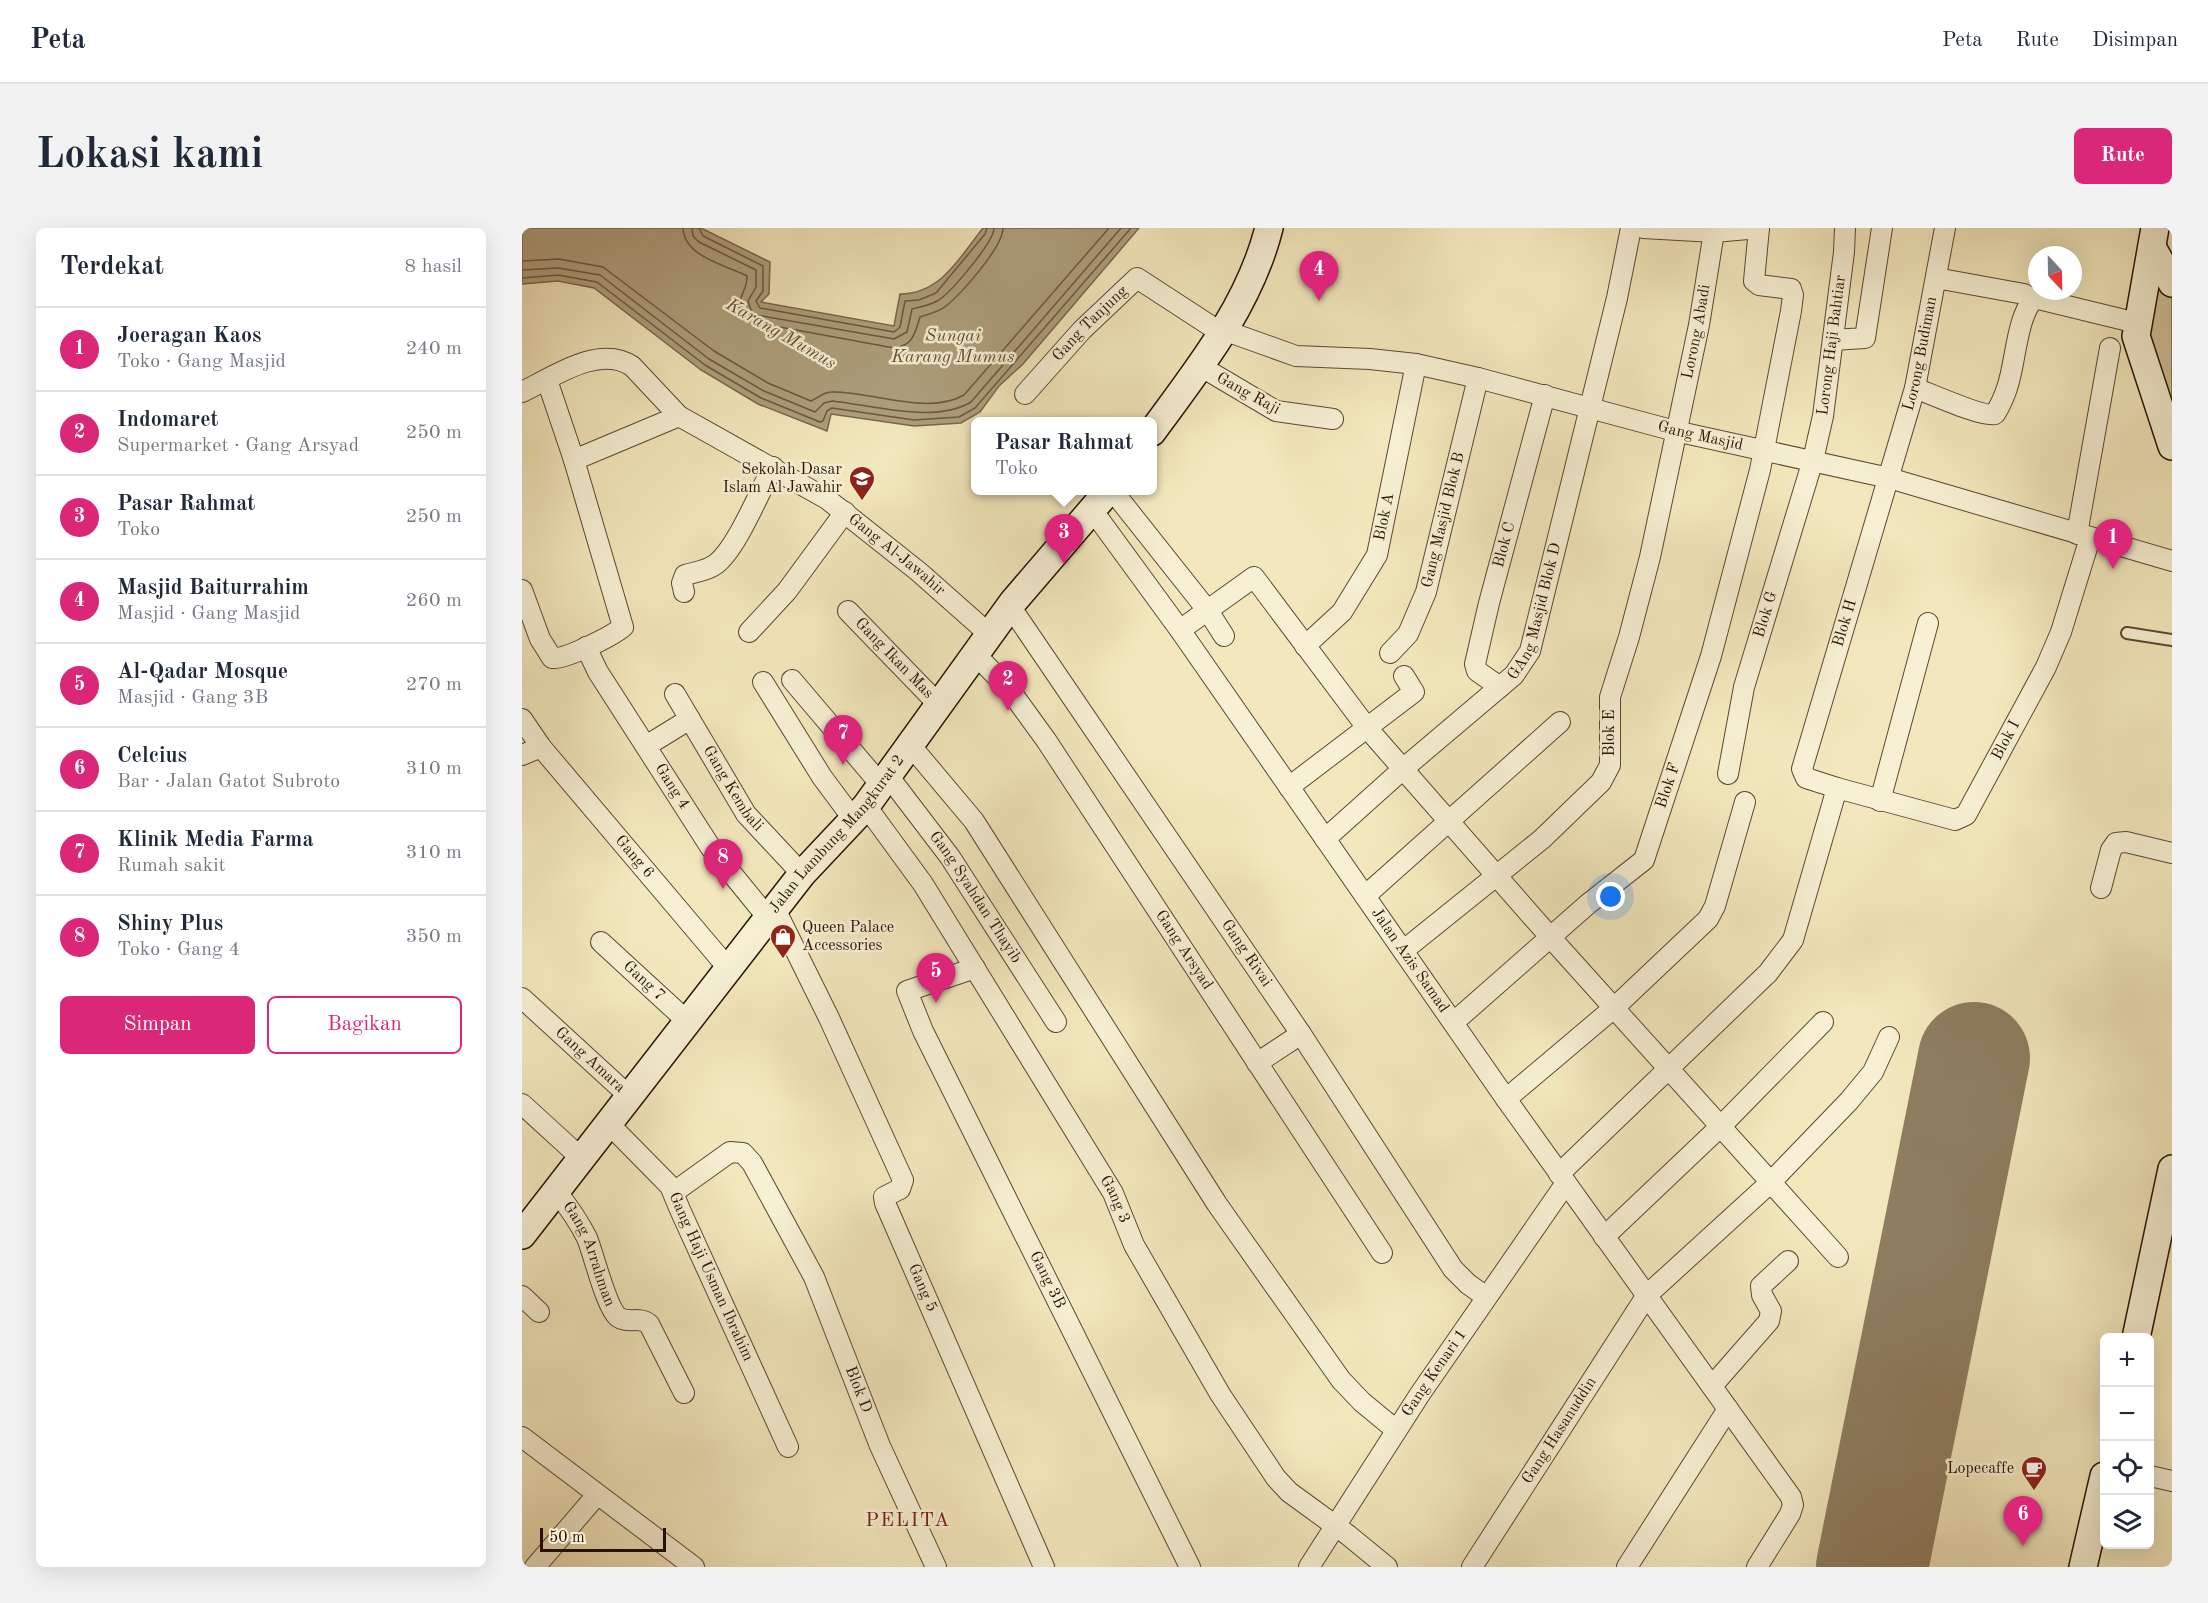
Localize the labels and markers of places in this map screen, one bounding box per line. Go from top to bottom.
pin: 4 [1300,251,1338,301]
place label: Sekolah Dasar Islam Al Jawahir [723,462,842,496]
school or university icon: Sekolah Dasar Islam Al Jawahir [847,464,877,502]
pin: 3 [1044,514,1084,564]
pin: 1 [2094,520,2132,569]
pin: 2 [988,662,1028,711]
pin: 7 [824,716,862,765]
pin: 8 [704,840,742,889]
place label: Queen Palace Accessories [802,920,894,954]
shop icon: Queen Palace Accessories [768,922,798,960]
pin: 5 [916,954,956,1003]
cafe icon: Lopecaffe [2019,1454,2049,1492]
place label: Lopecaffe [1947,1461,2014,1477]
pin: 6 [2004,1496,2042,1546]

